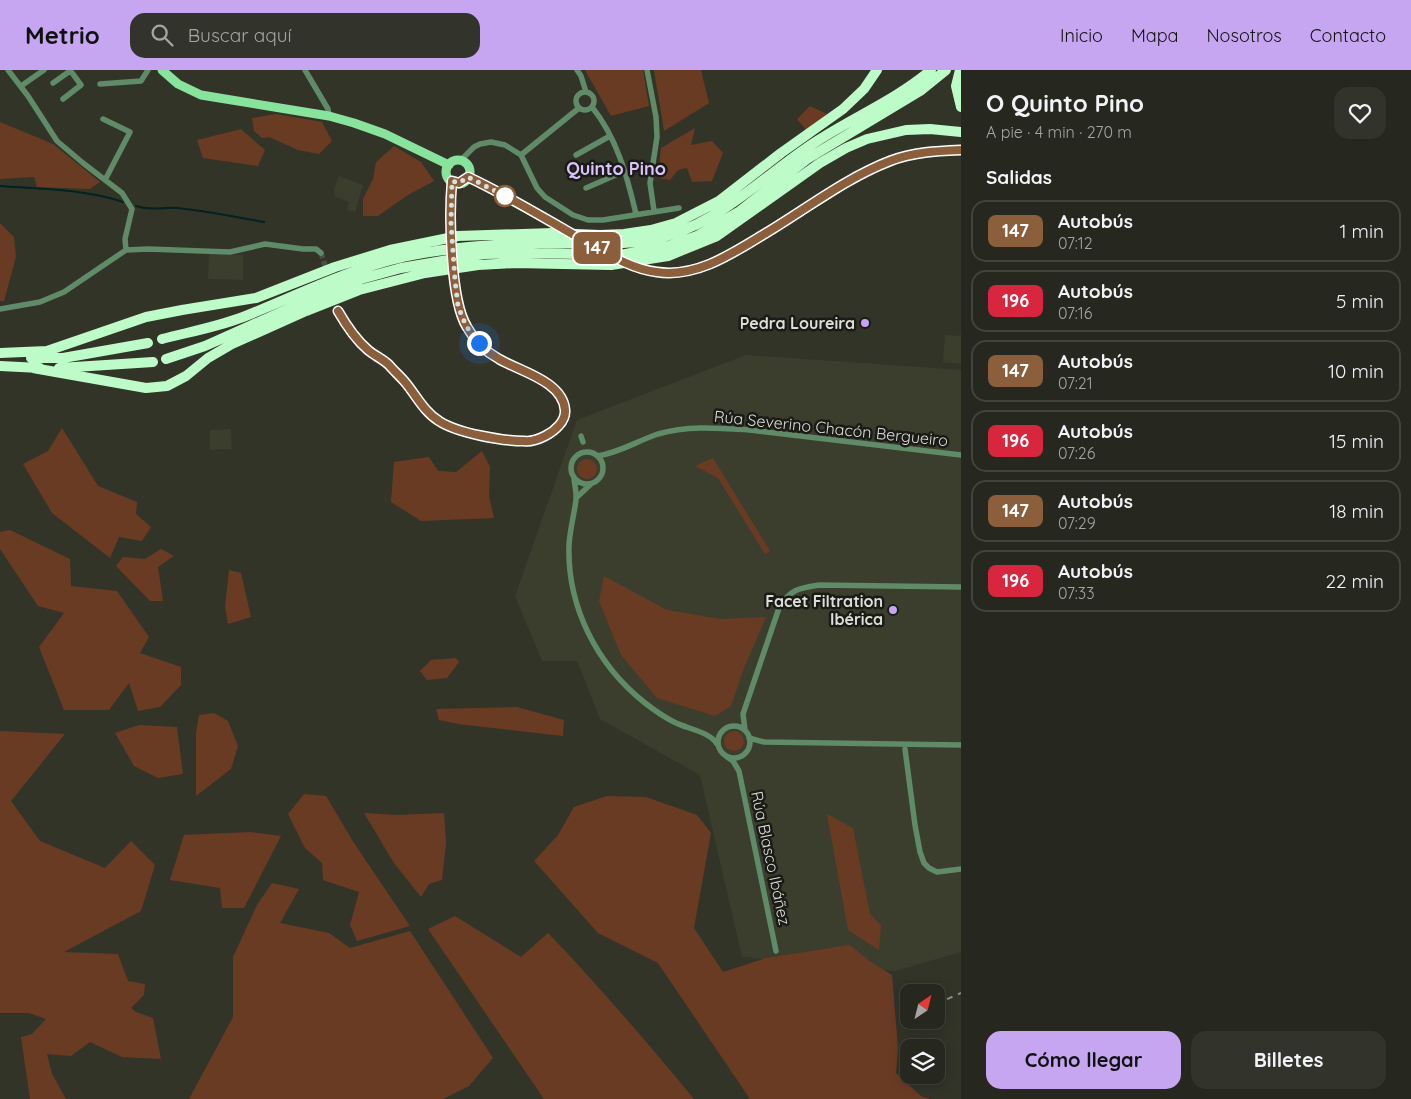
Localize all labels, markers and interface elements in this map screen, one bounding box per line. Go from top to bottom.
search box [130,13,480,58]
text: Metrio [25,20,100,50]
icon: search [148,21,176,49]
text: Buscar aquí [188,23,292,47]
text: Inicio [1060,24,1103,47]
text: Mapa [1131,24,1179,47]
text: Nosotros [1207,24,1282,47]
text: Contacto [1310,24,1386,47]
button: heart [1334,87,1386,139]
text: O Quinto Pino [986,88,1144,118]
text: A pie · 4 min · 270 m [986,122,1132,142]
district label: Quinto Pino [566,157,666,180]
text: Salidas [986,165,1052,189]
unlabelled marker [494,185,516,207]
text: Autobús [1058,209,1133,233]
text: 147 [1002,219,1029,242]
text: 1 min [1339,219,1384,243]
line badge: 147 [568,232,626,264]
text: 07:12 [1058,233,1093,253]
text: 147 [584,236,610,259]
text: Autobús [1058,279,1133,303]
text: 196 [1002,289,1029,312]
text: 5 min [1336,289,1384,313]
text: 07:16 [1058,303,1092,323]
place label: Pedra Loureira [740,313,855,333]
marker: Pedra Loureira [859,317,871,329]
your location [467,331,492,356]
text: Autobús [1058,349,1133,373]
text: 147 [1002,359,1029,382]
text: 10 min [1328,359,1384,383]
text: 07:21 [1058,373,1093,393]
street label: Rúa Severino Chacón Bergueiro [713,406,949,450]
text: Autobús [1058,419,1133,443]
text: 196 [1002,429,1029,452]
text: 15 min [1329,429,1384,453]
text: 07:26 [1058,443,1095,463]
text: Autobús [1058,489,1133,513]
text: 147 [1002,499,1029,522]
text: 18 min [1329,499,1384,523]
text: 07:29 [1058,513,1096,533]
text: Autobús [1058,559,1133,583]
text: 196 [1002,569,1029,592]
text: 22 min [1325,569,1384,593]
text: 07:33 [1058,583,1095,603]
place label: Facet Filtration Ibérica [765,591,883,629]
marker: Facet Filtration Ibérica [887,604,899,616]
street label: Rúa Blasco Ibáñez [747,789,795,927]
north arrow [900,984,945,1029]
map controls [900,984,945,1084]
button: Cómo llegar [986,1031,1181,1089]
button: Billetes [1191,1031,1386,1089]
button: layers [900,1039,945,1084]

